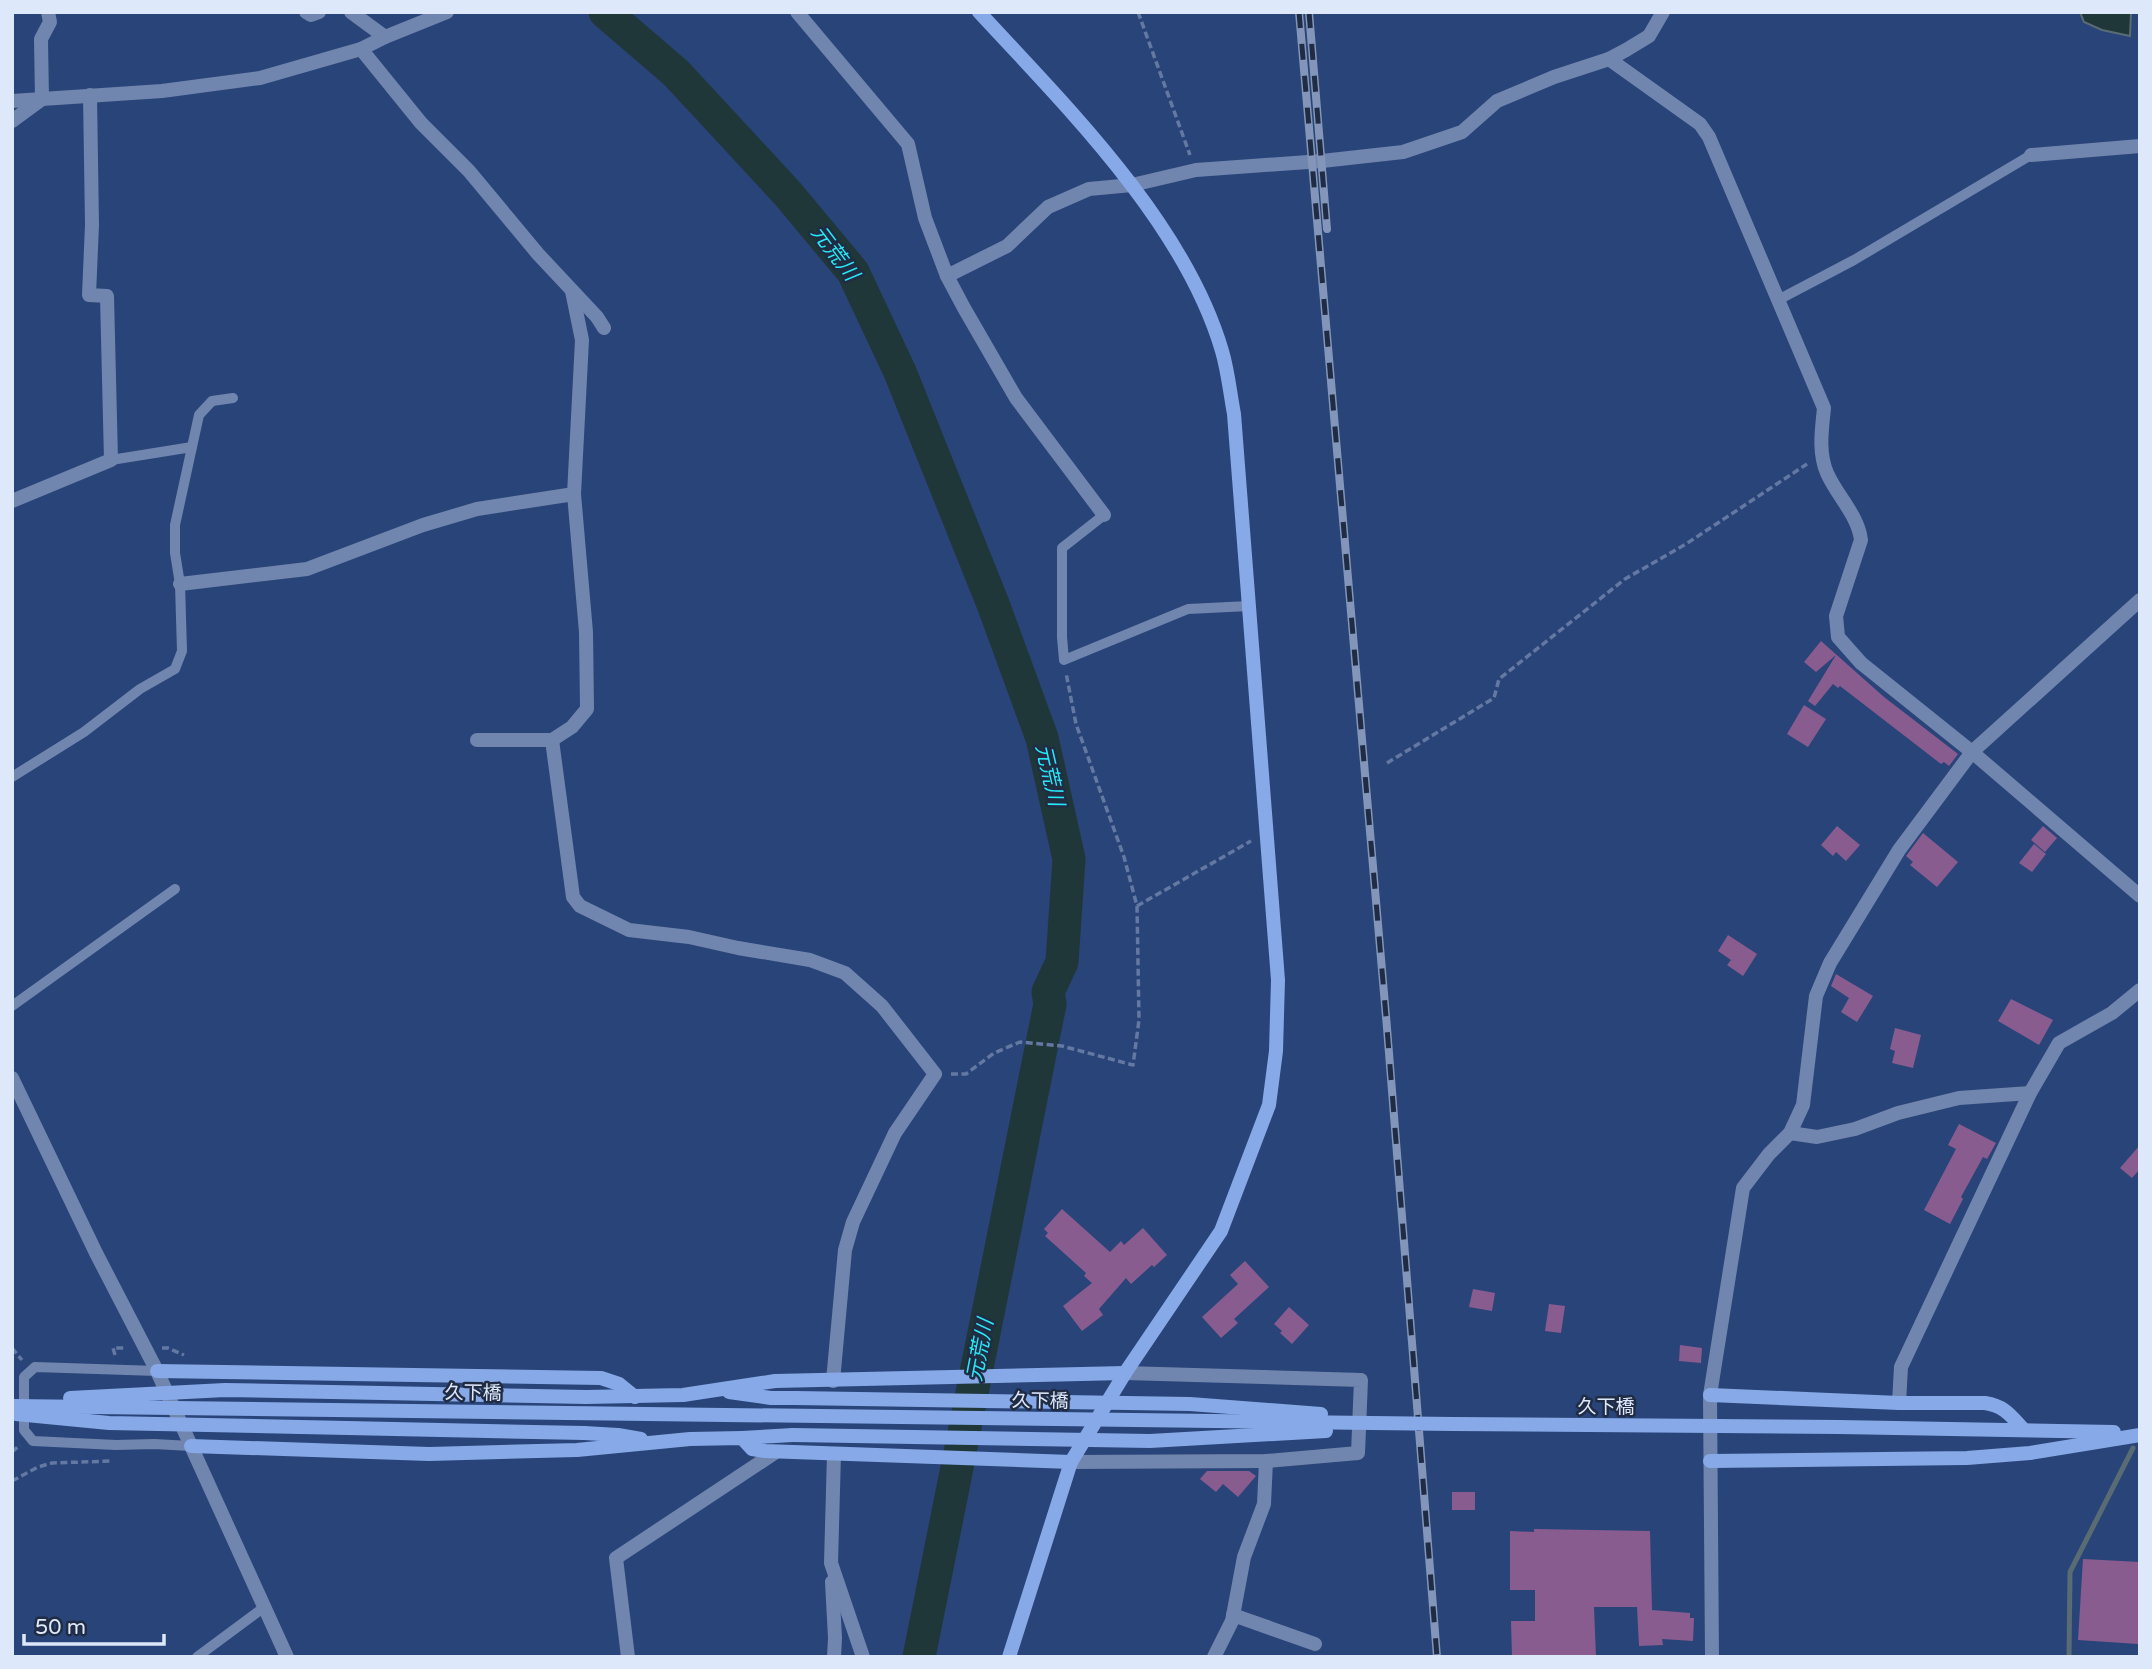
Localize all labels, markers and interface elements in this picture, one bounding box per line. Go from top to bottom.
water label: 元荒川 [806,221,865,288]
water label: 元荒川 [1030,742,1069,811]
water label: 元荒川 [962,1315,999,1383]
street label: 久下橋 [444,1382,502,1404]
street label: 久下橋 [1011,1390,1069,1412]
street label: 久下橋 [1577,1396,1635,1418]
scale bar [24,1602,164,1646]
text: 50 m [35,1615,86,1640]

